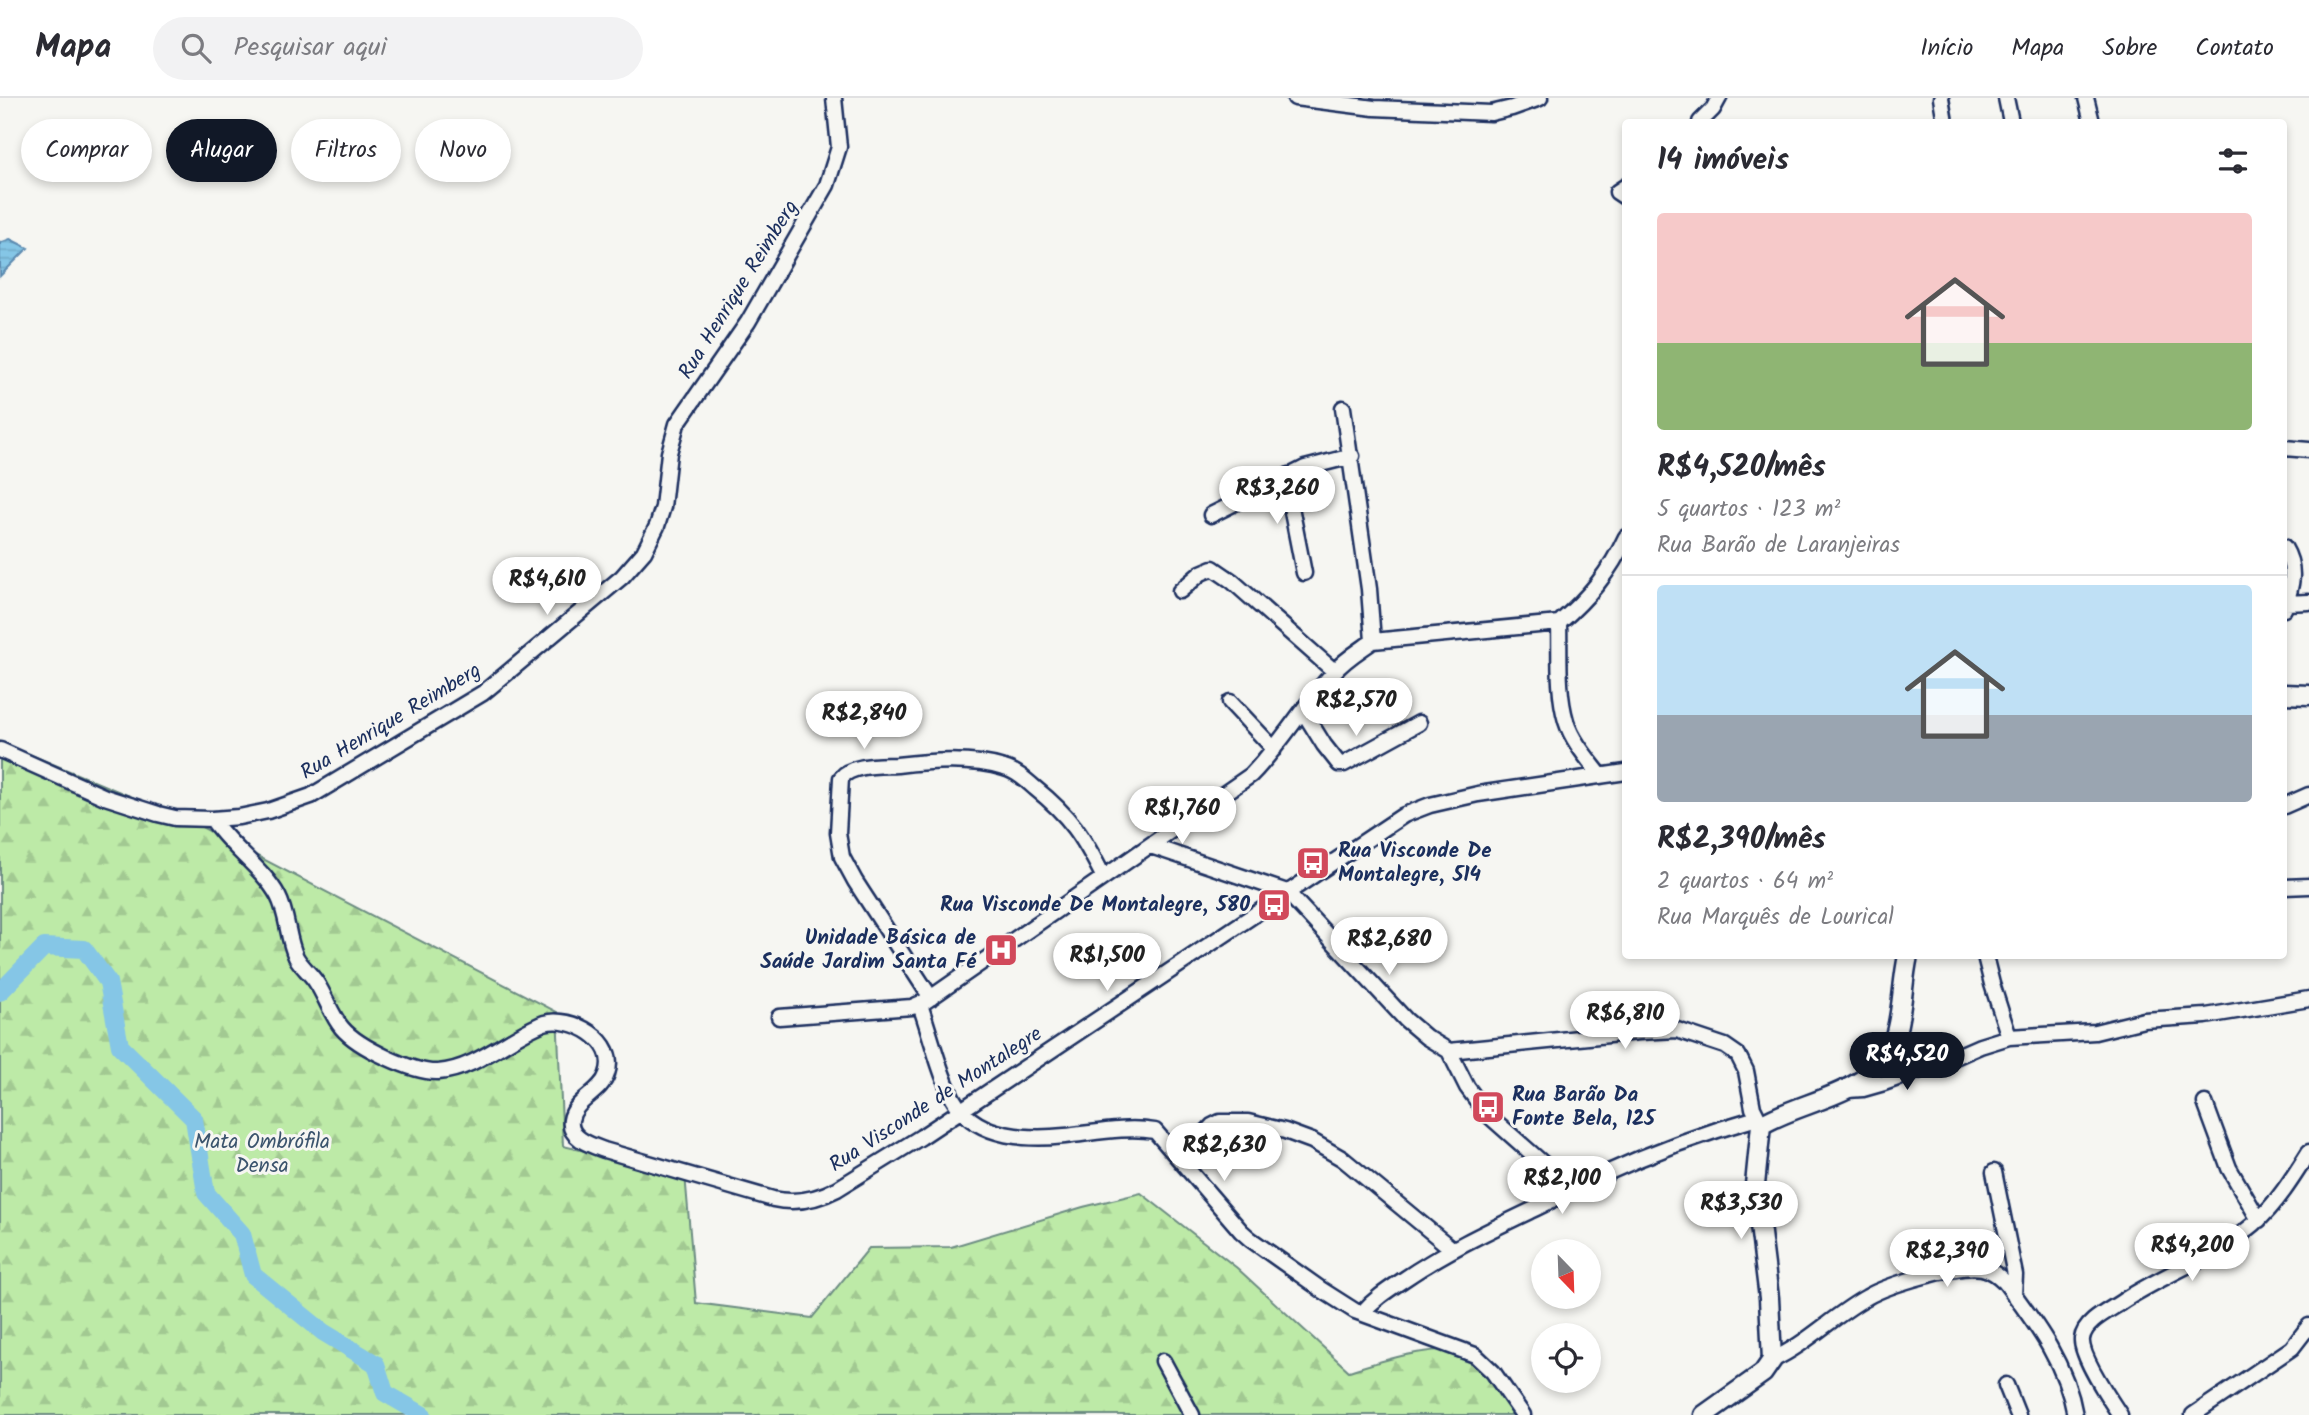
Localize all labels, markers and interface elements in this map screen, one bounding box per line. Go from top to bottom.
search box [153,17,643,80]
text: Mapa [35,22,111,75]
text: Pesquisar aqui [233,27,387,69]
icon: search [177,29,215,67]
text: Início [1920,29,1973,68]
text: Mapa [2011,29,2064,68]
text: Sobre [2102,29,2157,68]
text: Contato [2195,29,2274,68]
chip: Comprar [21,119,152,182]
chip: Alugar [166,119,277,182]
chip: Filtros [291,119,401,182]
chip: Novo [415,119,511,182]
text: 14 imóveis [1657,137,1789,185]
icon: filters [2214,142,2252,180]
street label: Rua Henrique Reimberg [670,194,808,386]
icon: home [1892,259,2018,385]
text: R$4,520/mês [1657,444,1826,492]
pin: R$3,260 [1212,466,1342,526]
text: R$3,260 [1235,471,1319,507]
text: 5 quartos · 123 m² [1657,492,1840,528]
text: Rua Barão de Laranjeiras [1657,528,1900,564]
pin: R$4,610 [482,558,612,617]
text: R$4,610 [508,562,586,598]
icon: home [1892,631,2018,757]
street label: Rua Henrique Reimberg [294,655,488,789]
pin: R$2,570 [1291,678,1421,738]
text: R$2,570 [1315,683,1397,719]
pin: R$2,840 [799,692,929,751]
text: R$2,840 [822,696,906,732]
pin: R$1,760 [1117,786,1247,846]
text: R$1,760 [1144,791,1220,827]
text: R$2,390/mês [1657,816,1826,864]
place label: Rua Visconde De Montalegre, 514 [1338,835,1491,892]
bus stop icon: Rua Visconde De Montalegre, 514 [1294,844,1332,882]
text: 2 quartos · 64 m² [1657,864,1833,900]
bus stop icon: Rua Visconde De Montalegre, 580 [1255,886,1293,924]
place label: Rua Visconde De Montalegre, 580 [940,889,1250,922]
text: Rua Marquês de Lourical [1657,900,1894,936]
pin: R$2,680 [1324,918,1454,977]
place label: Unidade Básica de Saúde Jardim Santa Fé [760,922,977,979]
text: R$2,680 [1347,922,1431,958]
hospital icon: Unidade Básica de Saúde Jardim Santa Fé [982,931,1020,969]
pin: R$1,500 [1042,934,1172,993]
text: R$1,500 [1069,938,1145,974]
pin: R$6,810 [1560,992,1690,1051]
text: R$6,810 [1586,996,1664,1032]
street label: Rua Visconde de Montalegre [823,1018,1050,1182]
pin: R$4,520 [1842,1032,1972,1092]
text: R$4,520 [1866,1037,1948,1073]
place label: Rua Barão Da Fonte Bela, 125 [1512,1079,1657,1136]
bus stop icon: Rua Barão Da Fonte Bela, 125 [1469,1088,1507,1126]
pin: R$2,630 [1159,1124,1289,1183]
park label: Mata Ombrófila Densa [194,1126,330,1183]
text: R$2,630 [1182,1128,1266,1164]
pin: R$2,100 [1497,1156,1627,1216]
text: R$2,100 [1523,1161,1601,1197]
pin: R$3,530 [1676,1182,1806,1241]
text: R$3,530 [1700,1186,1782,1222]
pin: R$4,200 [2127,1224,2257,1283]
text: R$4,200 [2150,1228,2234,1264]
pin: R$2,390 [1882,1230,2012,1289]
text: R$2,390 [1906,1234,1988,1270]
north arrow [1531,1239,1601,1309]
map controls [1531,1239,1601,1393]
button: locate [1531,1323,1601,1393]

